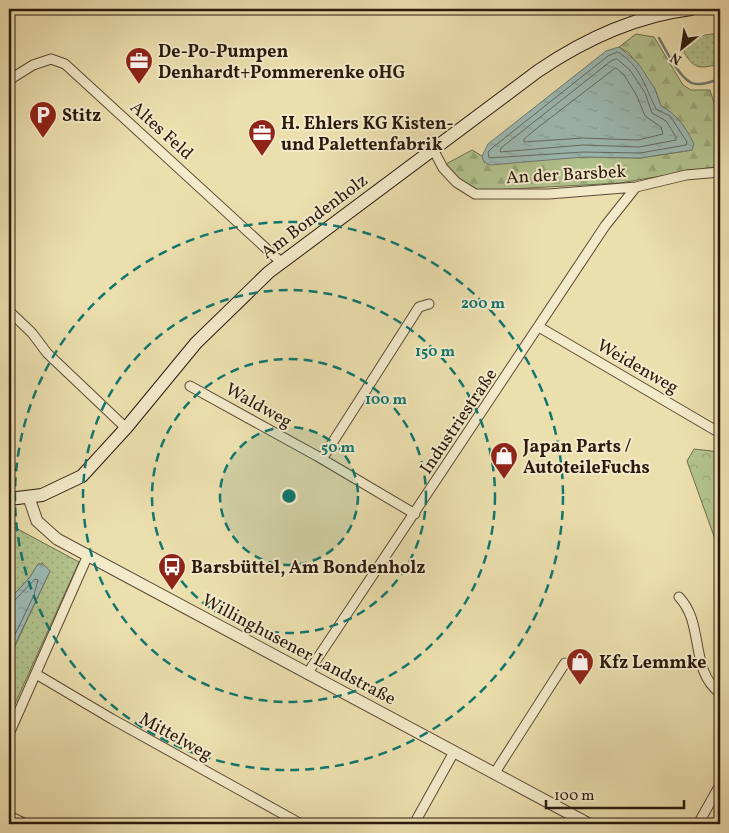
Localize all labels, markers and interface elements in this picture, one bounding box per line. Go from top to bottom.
north arrow [656,22,706,72]
place label: De-Po-Pumpen Denhardt+Pommerenke oHG [158,40,405,86]
office icon: De-Po-Pumpen Denhardt+Pommerenke oHG [124,46,154,85]
text: N [667,47,685,69]
street label: Altes Feld [124,96,198,166]
parking icon: Stitz [28,100,58,139]
place label: Stitz [62,104,101,129]
place label: H. Ehlers KG Kisten- und Palettenfabrik [281,112,454,158]
office icon: H. Ehlers KG Kisten- und Palettenfabrik [247,118,277,157]
street label: An der Barsbek [505,160,627,191]
street label: Am Bondenholz [256,169,373,266]
text: 200 m [461,294,505,315]
street label: Weidenweg [592,334,683,401]
text: 150 m [415,342,455,363]
street label: Industriestraße [415,364,504,480]
street label: Waldweg [220,378,296,435]
text: 100 m [365,390,408,411]
place label: Japan Parts / AutoteileFuchs [522,435,650,481]
text: 50 m [321,438,355,459]
shop icon: Japan Parts / AutoteileFuchs [489,441,519,480]
centre of rings [280,487,298,505]
bus stop icon: Barsbüttel, Am Bondenholz [157,552,187,591]
place label: Barsbüttel, Am Bondenholz [191,556,426,581]
street label: Willinghusener Landstraße [197,589,400,712]
shop icon: Kfz Lemmke [565,647,595,686]
place label: Kfz Lemmke [599,651,707,676]
street label: Mittelweg [134,707,216,768]
scale bar [546,778,684,810]
text: 100 m [554,786,594,807]

